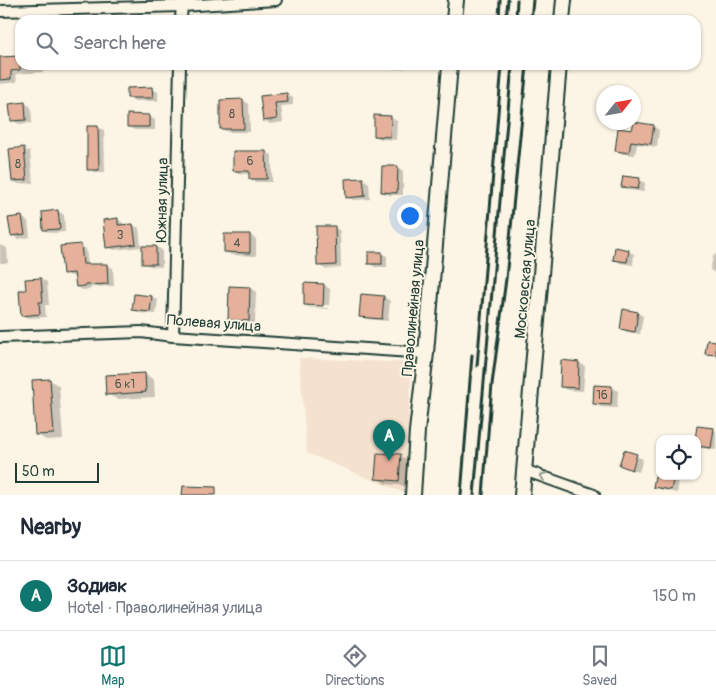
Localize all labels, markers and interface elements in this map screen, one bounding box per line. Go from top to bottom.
search box [15,15,701,70]
icon: search [33,29,61,57]
text: Search here [73,31,166,55]
north arrow [596,85,641,130]
house number: 8 [229,107,235,122]
house number: 6 [247,154,254,169]
house number: 8 [15,157,21,172]
street label: Южная улица [152,158,173,242]
your location [397,203,423,229]
street label: Московская улица [511,219,540,339]
house number: 3 [117,228,124,243]
house number: 4 [234,236,241,251]
street label: Праволинейная улица [398,239,429,377]
street label: Полевая улица [166,311,262,336]
house number: 6 к1 [115,377,135,392]
house number: 16 [596,388,608,403]
pin: A [373,420,405,461]
map controls [656,435,701,480]
button: locate [656,435,701,480]
scale bar [15,460,99,483]
text: 50 m [22,463,55,480]
one-way arrow [539,472,547,482]
text: Nearby [20,514,81,541]
text: Зодиак [67,574,127,598]
text: A [31,586,41,606]
text: 150 m [652,586,696,606]
text: Hotel · Праволинейная улица [67,598,262,618]
tab: Map [99,642,127,689]
tab: Directions [325,642,384,689]
tab: Saved [582,642,617,689]

